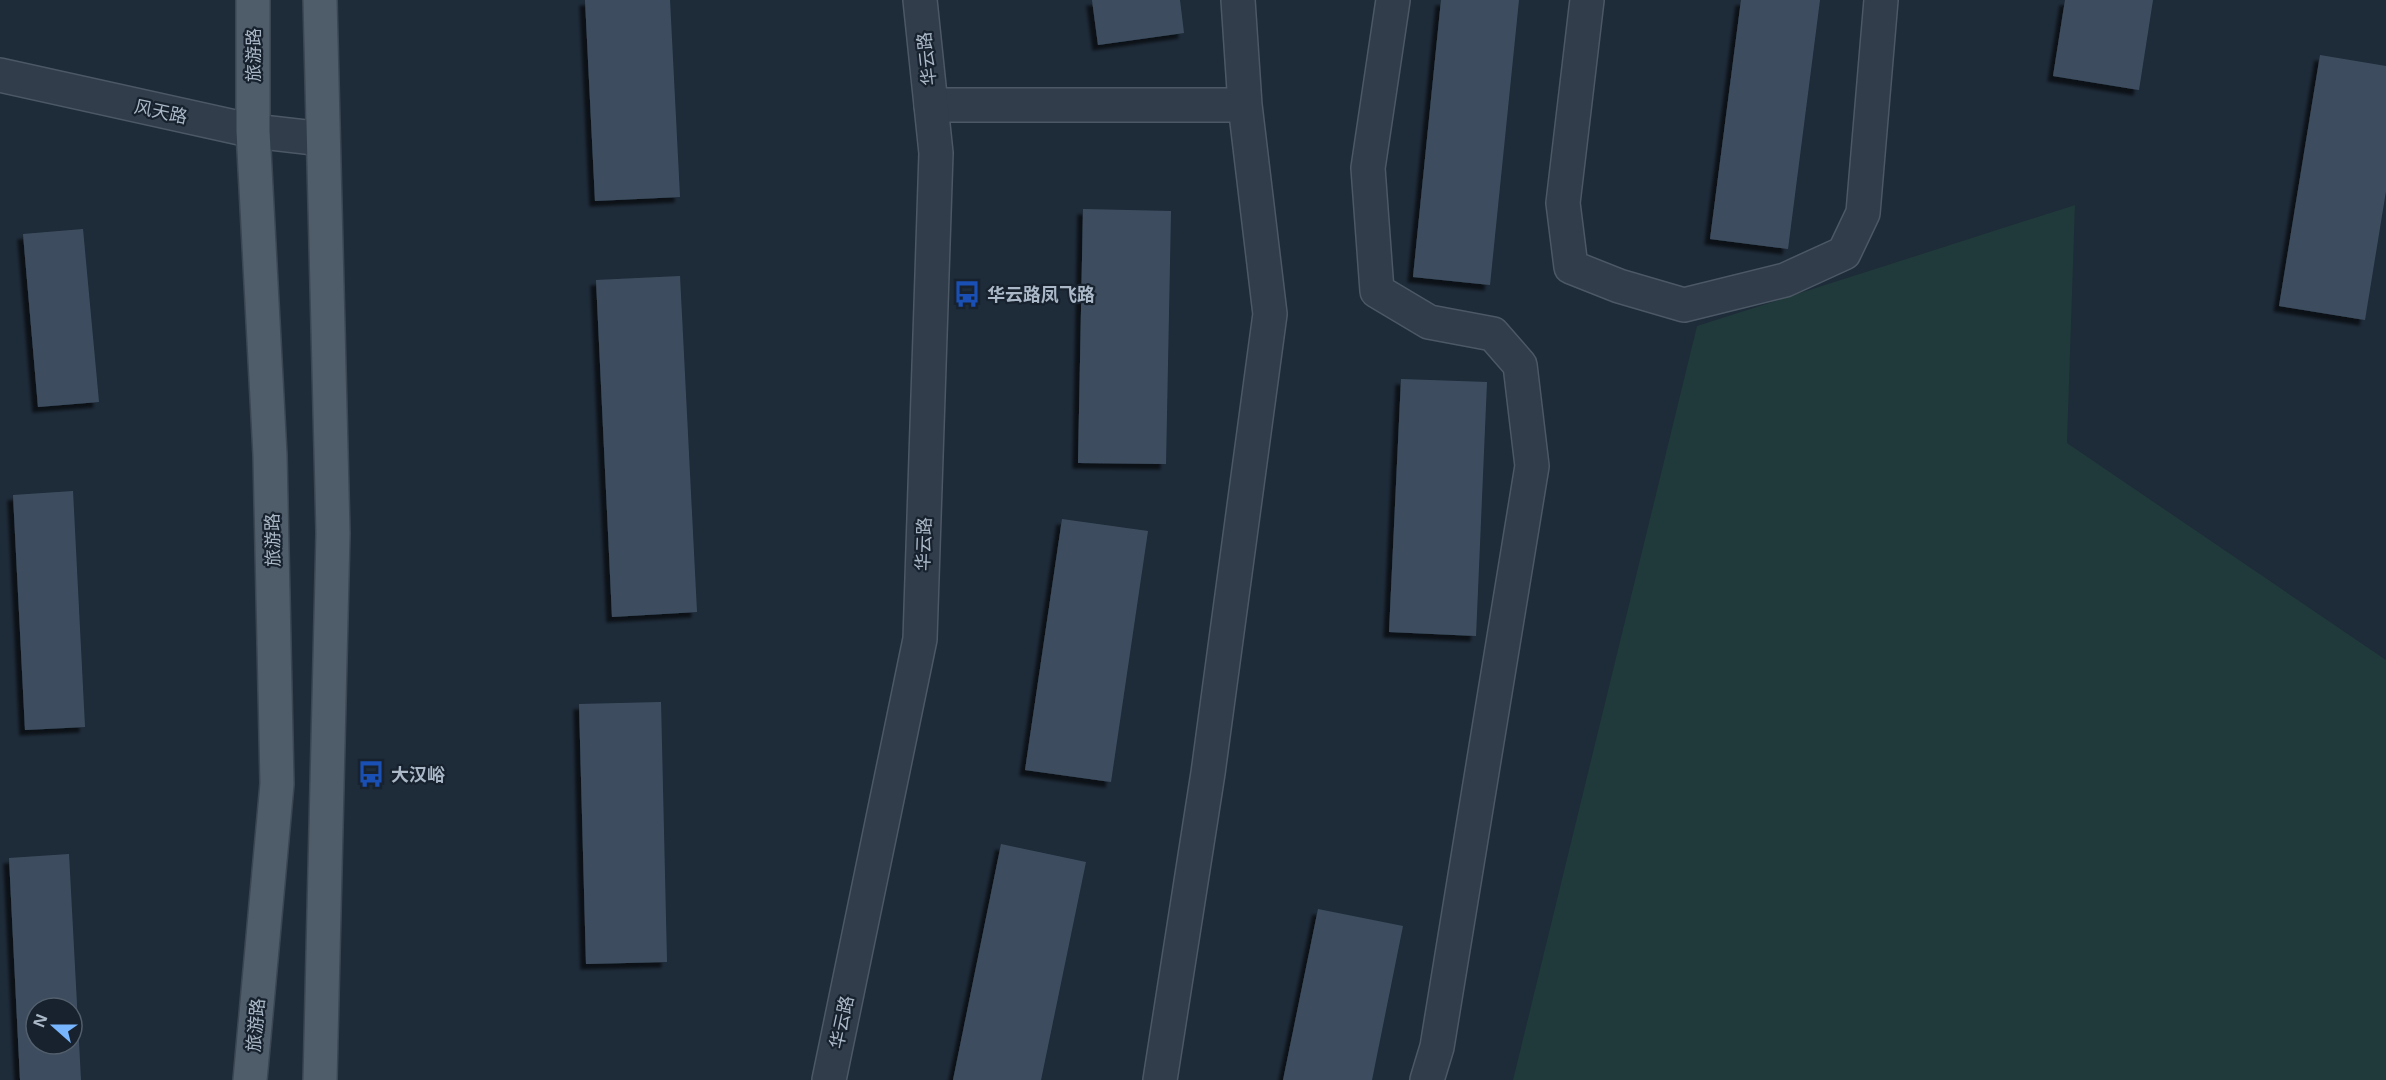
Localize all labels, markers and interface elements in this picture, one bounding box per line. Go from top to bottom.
street label: 旅游路 [241,28,265,82]
street label: 华云路 [911,31,941,87]
street label: 风天路 [132,94,190,128]
bus stop icon: 华云路凤飞路 [952,279,982,309]
place label: 华云路凤飞路 [987,282,1095,306]
street label: 旅游路 [260,513,284,567]
street label: 华云路 [910,517,936,571]
bus stop icon: 大汉峪 [356,759,386,789]
place label: 大汉峪 [391,762,445,786]
street label: 华云路 [824,993,858,1051]
north arrow [24,996,84,1056]
street label: 旅游路 [241,997,269,1053]
text: N [27,1011,53,1031]

